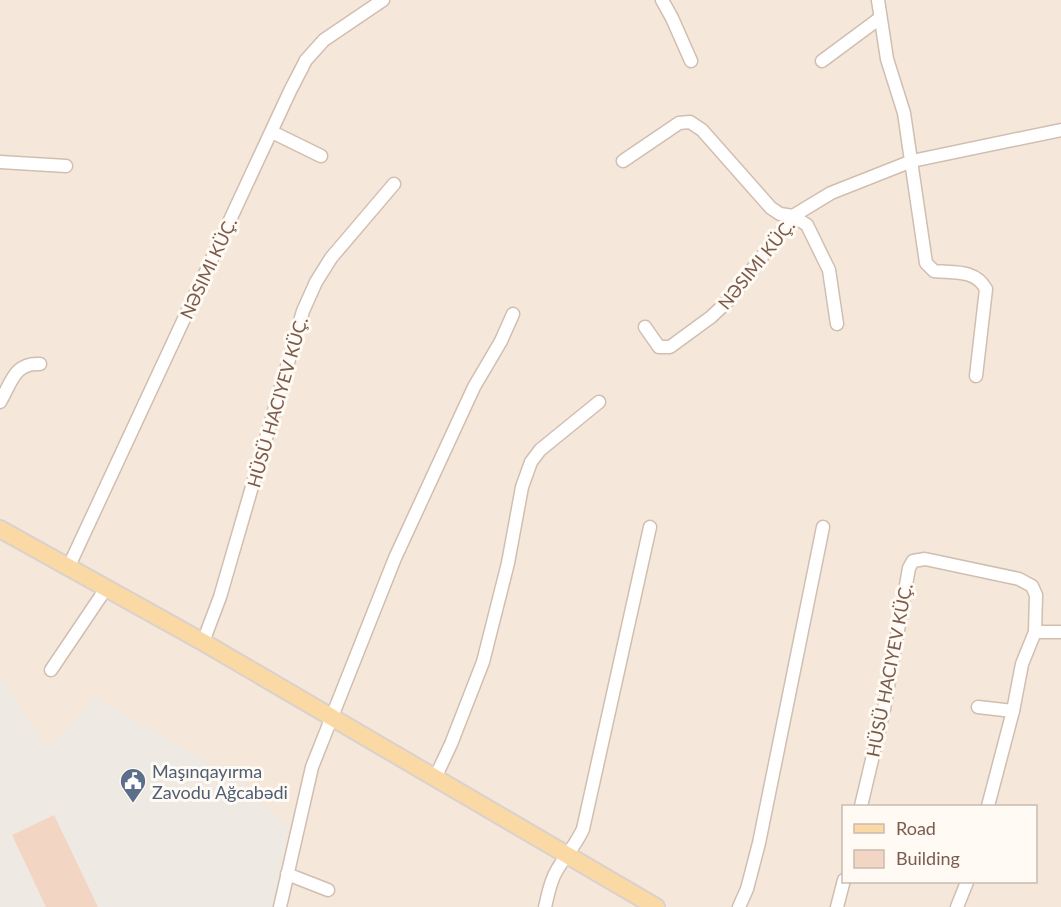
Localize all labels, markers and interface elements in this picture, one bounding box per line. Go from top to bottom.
street label: NƏSIMI KÜÇ. [175,214,241,322]
street label: NƏSIMI KÜÇ. [713,215,799,313]
street label: HÜSÜ HACIYEV KÜÇ. [242,314,312,490]
street label: HÜSÜ HACIYEV KÜÇ. [861,581,917,759]
place label: Maşınqayırma Zavodu Ağcabədi [152,760,288,803]
public building icon: Maşınqayırma Zavodu Ağcabədi [118,766,148,804]
legend [842,805,1037,883]
text: Road [896,817,936,839]
text: Building [896,847,960,869]

